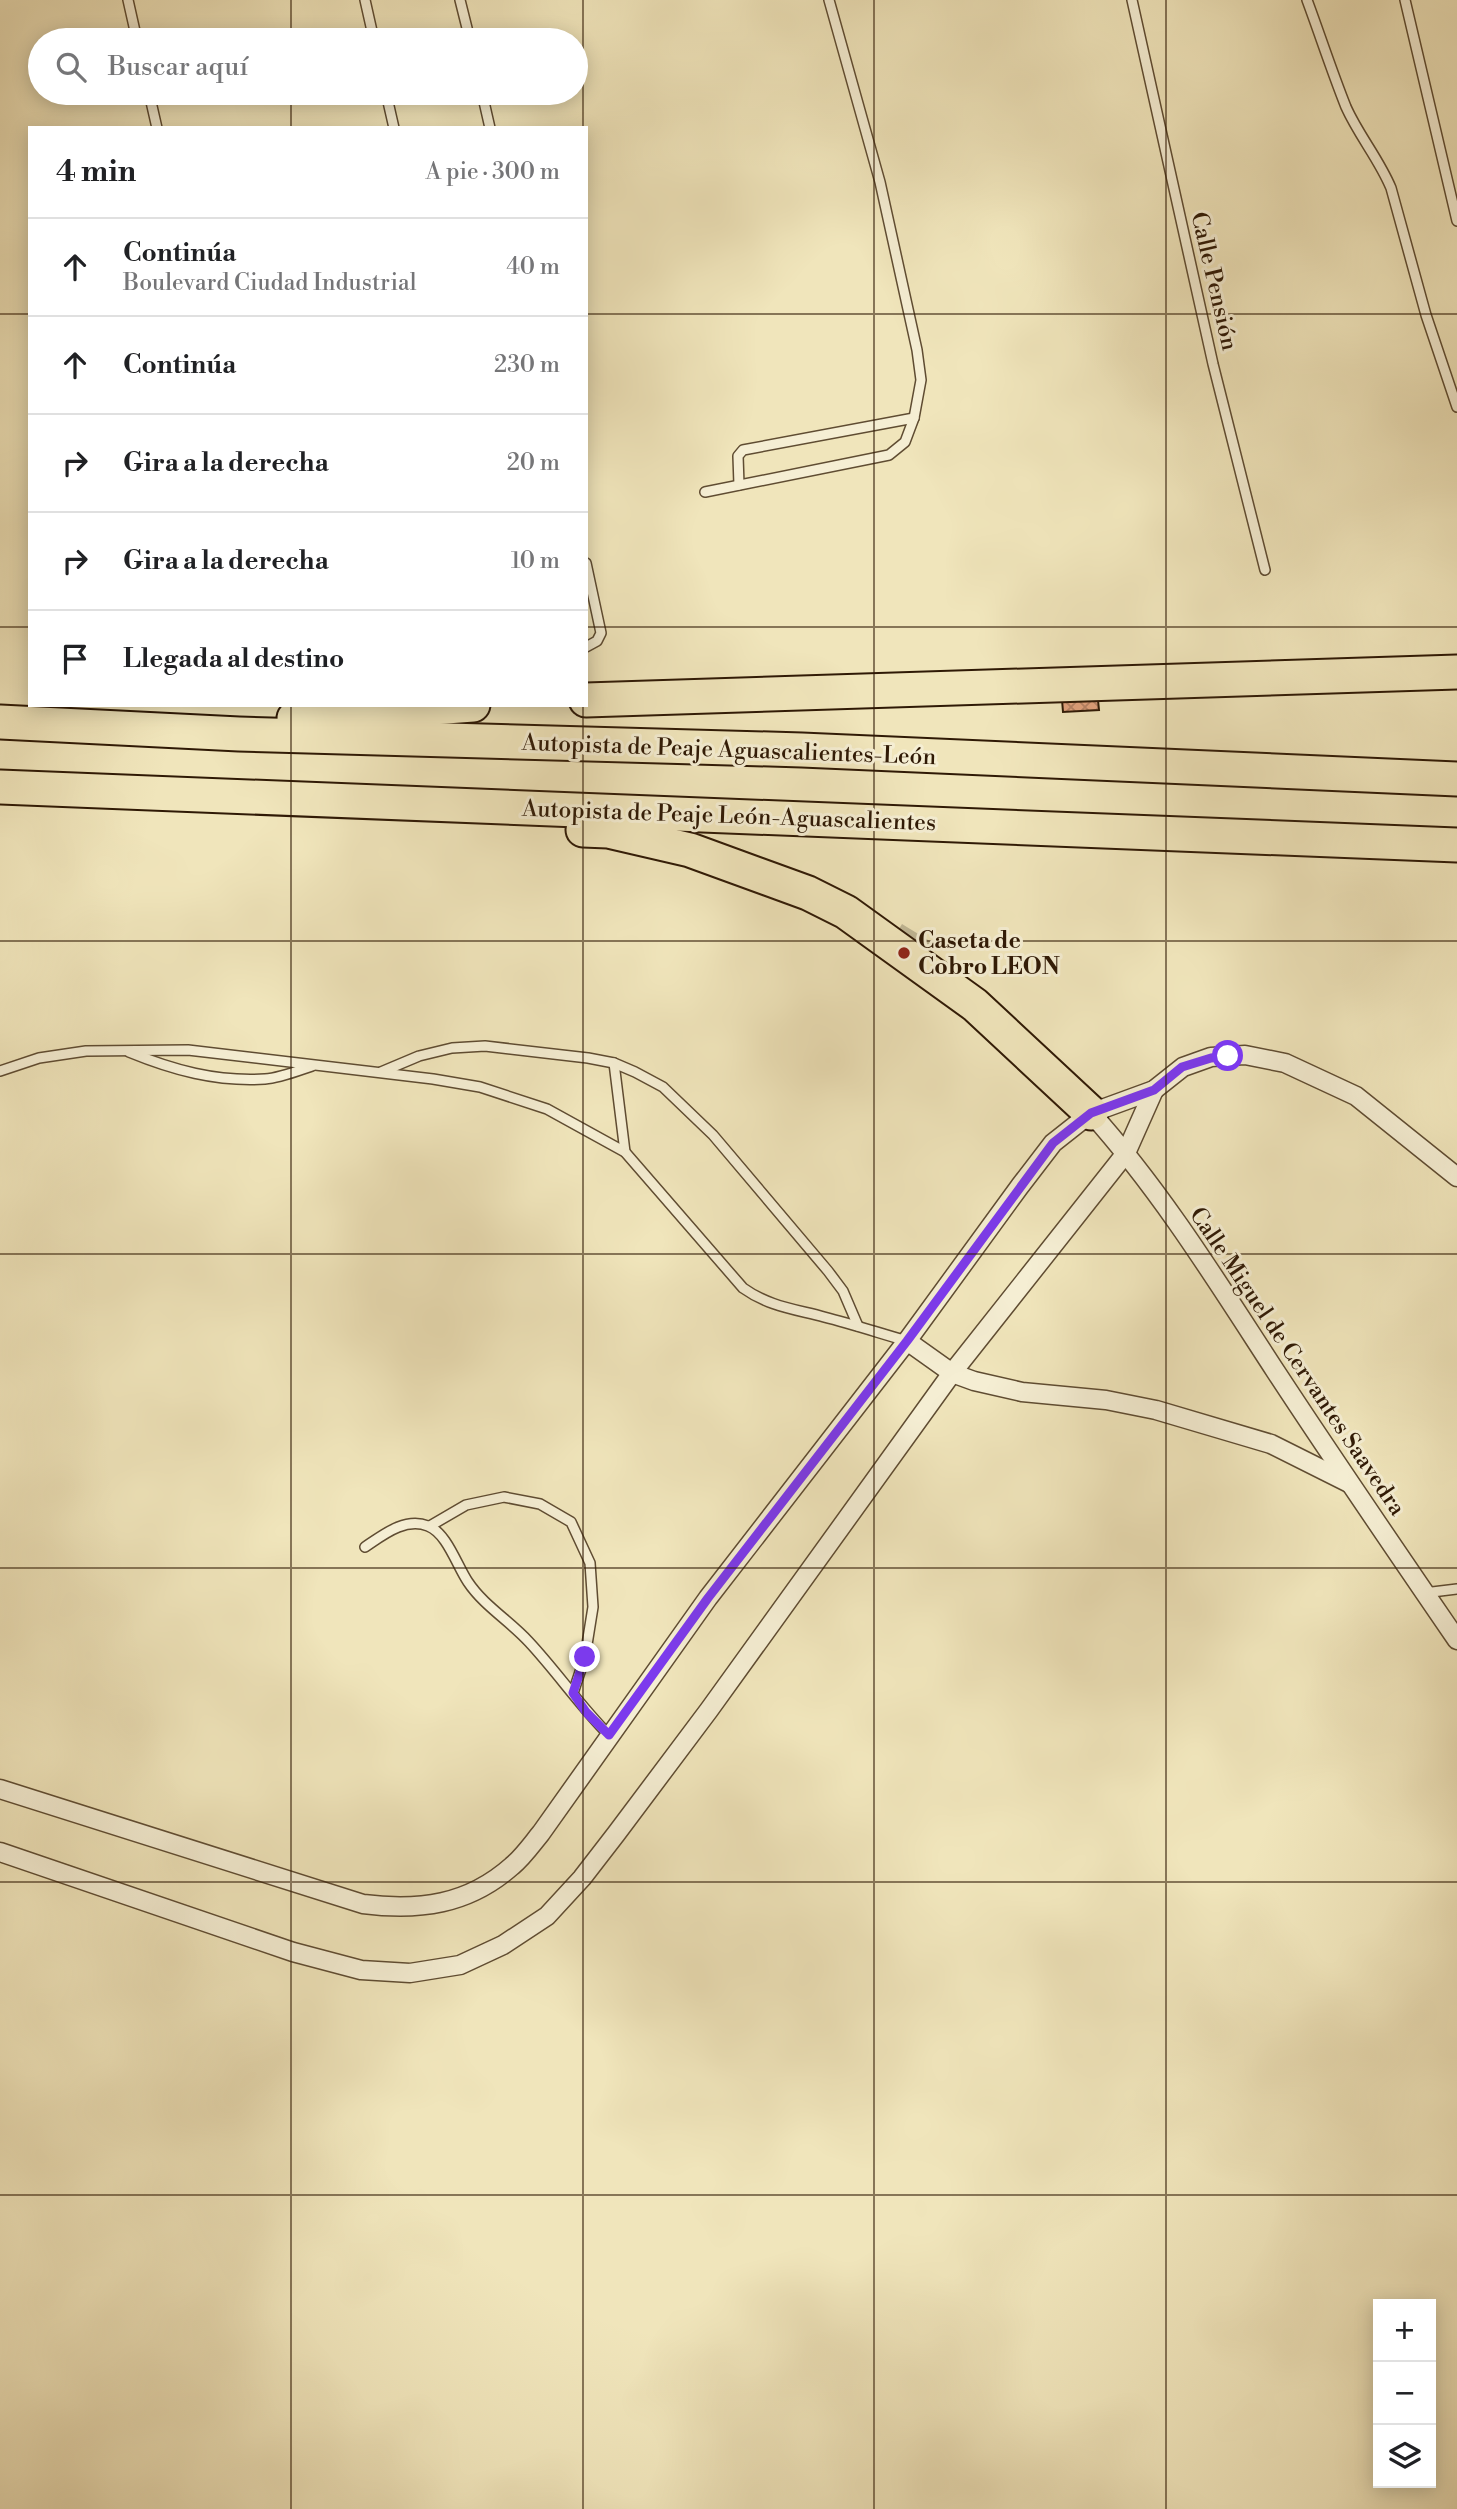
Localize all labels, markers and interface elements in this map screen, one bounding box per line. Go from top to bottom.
search box [28,28,588,105]
icon: search [52,48,90,86]
text: Buscar aquí [108,51,248,83]
text: 4 min [56,153,136,191]
text: A pie · 300 m [426,158,560,186]
street label: Calle Pensión [1184,209,1244,353]
text: Continúa [123,237,236,269]
icon: ahead [56,248,94,286]
text: 40 m [506,253,560,281]
text: Boulevard Ciudad Industrial [123,269,417,297]
icon: ahead [56,346,94,384]
text: Continúa [123,349,236,381]
text: 230 m [494,351,560,379]
icon: right [56,444,94,482]
text: Gira a la derecha [123,447,329,479]
text: 20 m [507,449,560,477]
icon: right [56,542,94,580]
text: Gira a la derecha [123,545,329,577]
text: 10 m [511,547,560,575]
icon: arrive [56,640,94,678]
text: Llegada al destino [123,643,344,675]
street label: Autopista de Peaje Aguascalientes-León [520,729,937,771]
street label: Autopista de Peaje León-Aguascalientes [520,795,937,837]
place label: Caseta de Cobro LEON [918,927,1060,981]
marker: Caseta de Cobro LEON [896,945,912,961]
route start [1212,1040,1243,1071]
street label: Calle Miguel de Cervantes Saavedra [1183,1202,1411,1521]
route end [569,1641,600,1672]
map controls [1373,2299,1436,2488]
button: + [1373,2299,1436,2362]
button: − [1373,2362,1436,2425]
button: layers [1373,2425,1436,2488]

